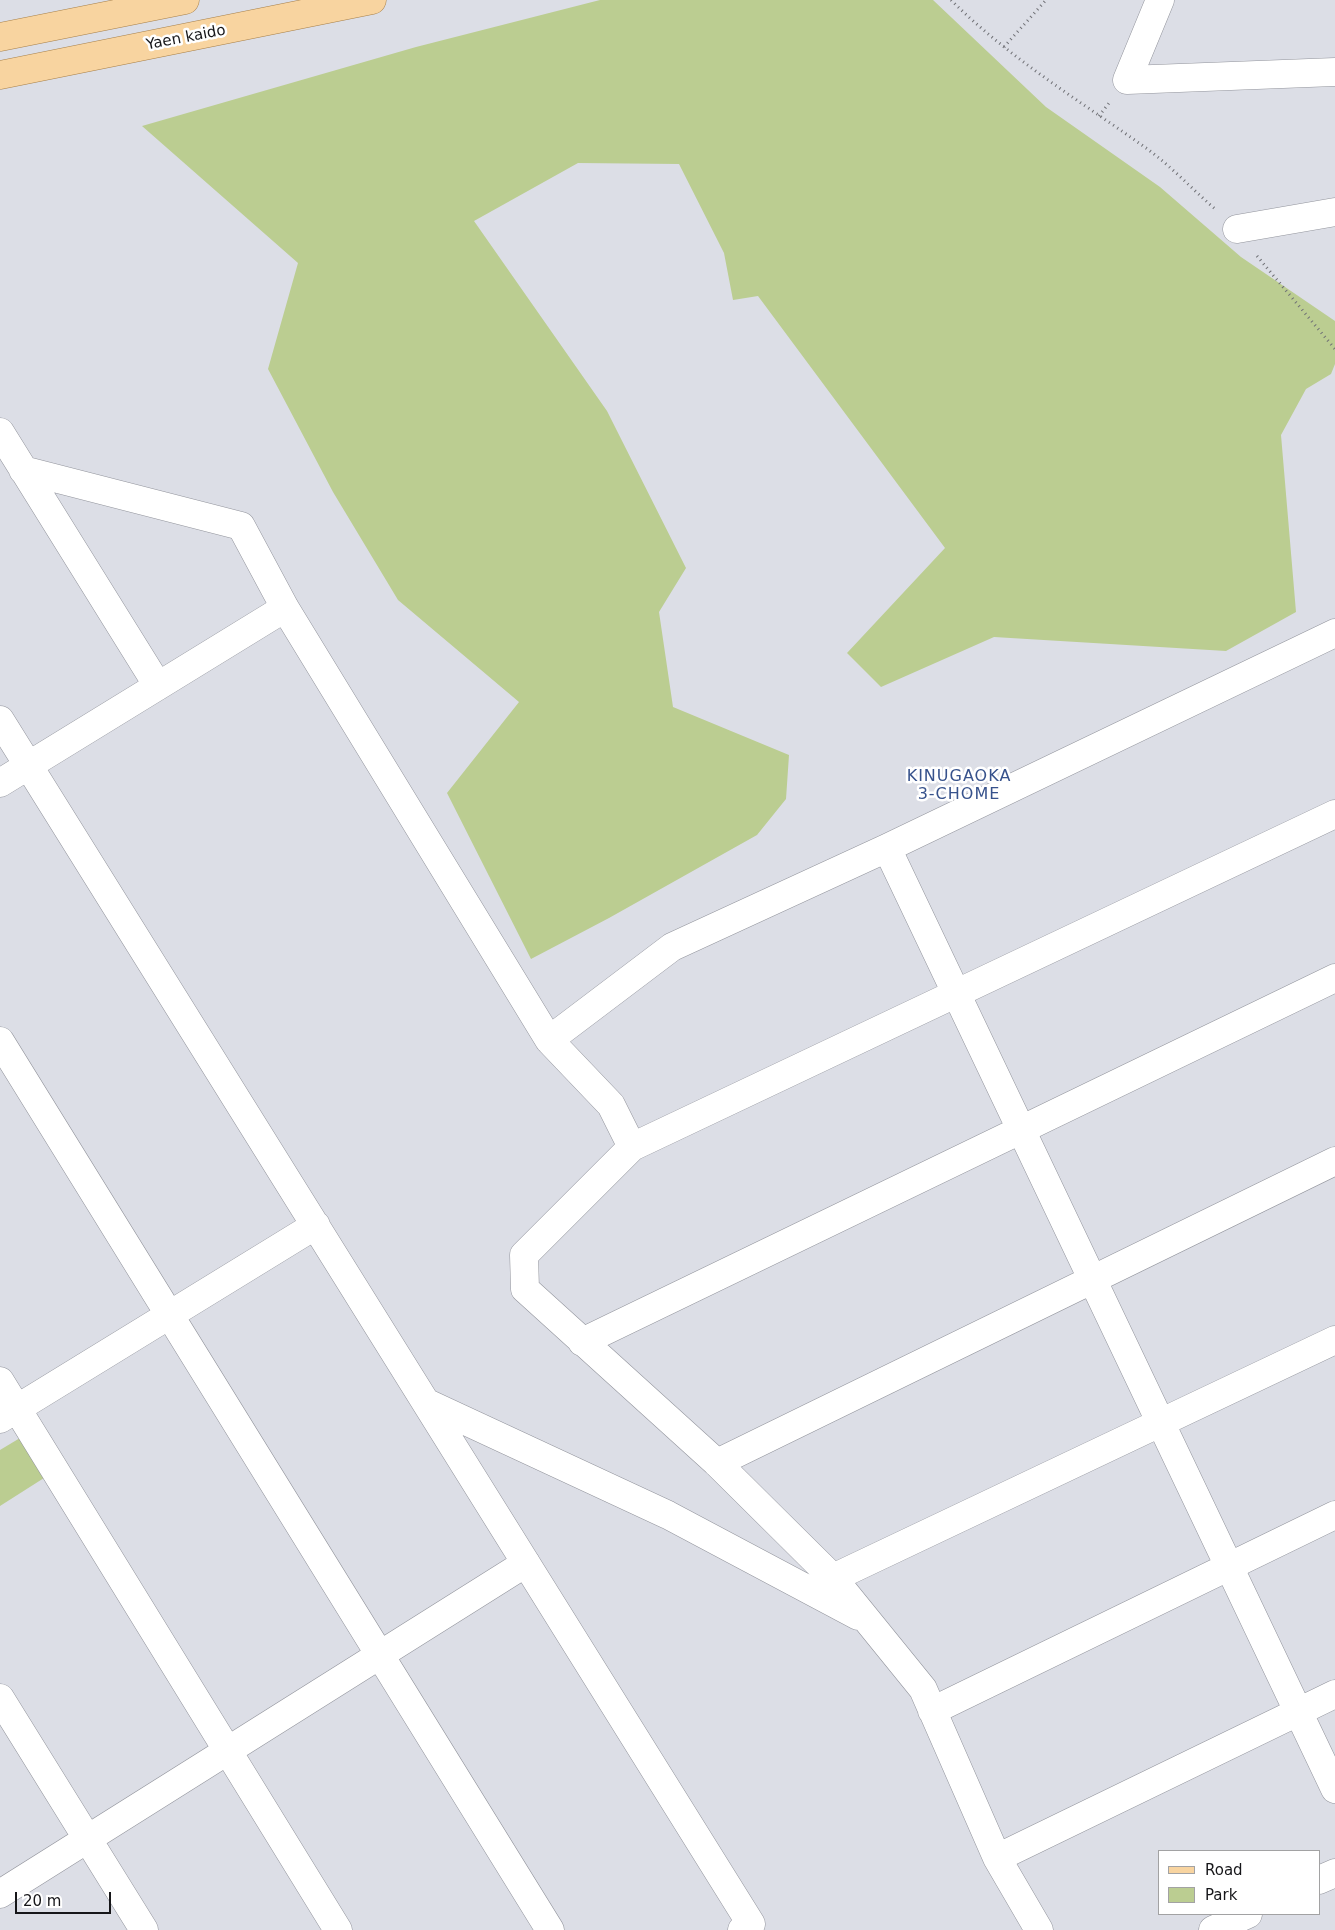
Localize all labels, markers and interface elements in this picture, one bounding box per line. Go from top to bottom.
street label: Yaen kaido [145,22,227,54]
district label: KINUGAOKA 3-CHOME [906,767,1012,805]
legend [1158,1850,1320,1915]
text: Road [1205,1861,1243,1879]
scale bar [18,1882,114,1914]
text: Park [1205,1886,1237,1904]
text: 20 m [23,1892,61,1910]

